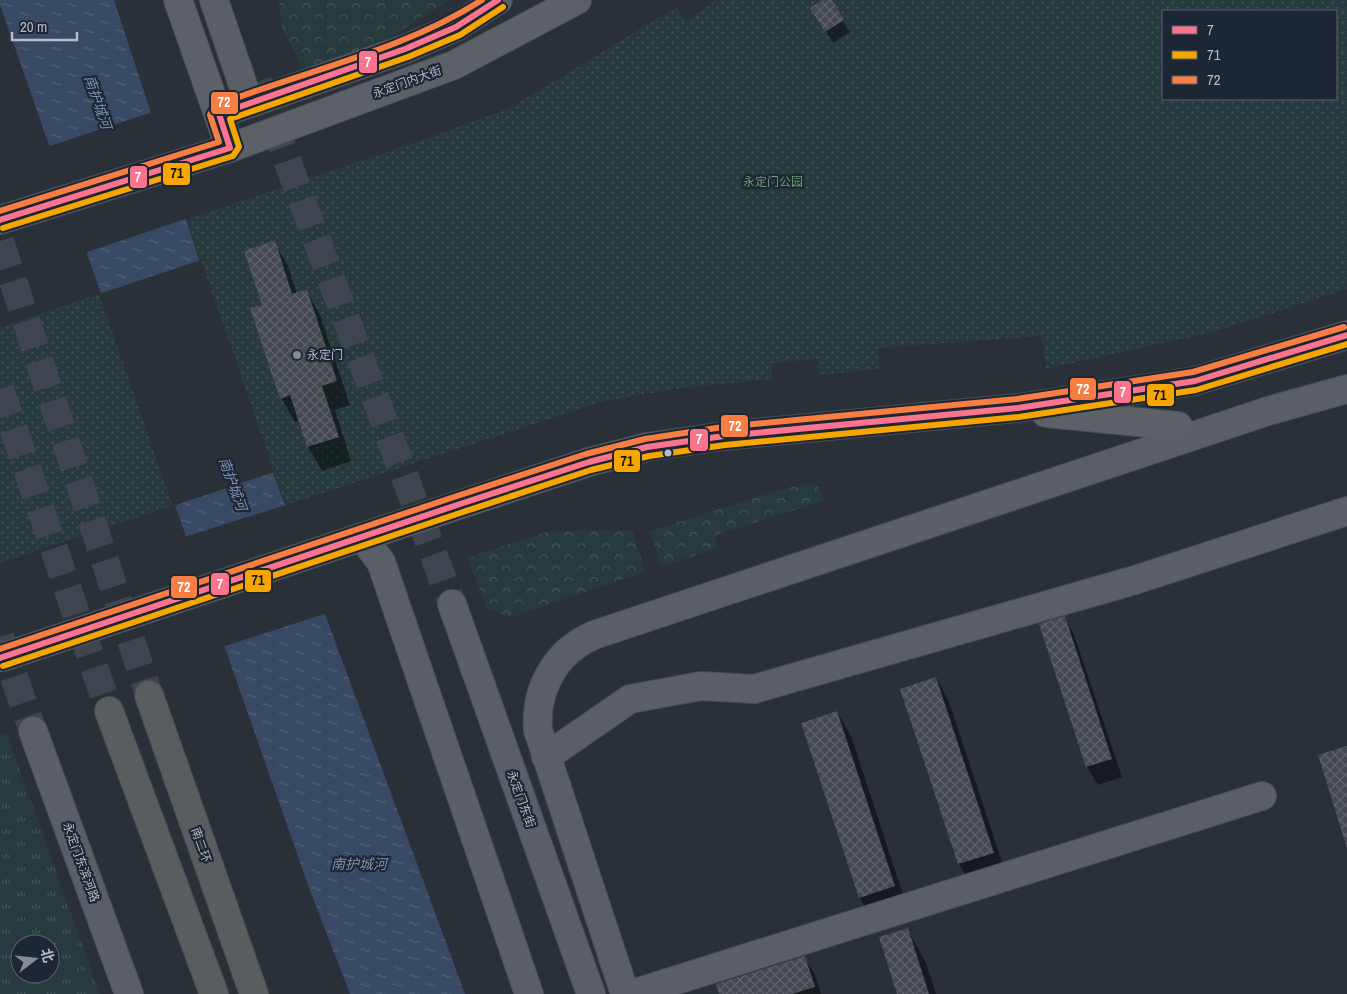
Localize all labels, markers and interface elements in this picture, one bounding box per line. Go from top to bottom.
scale bar [12,10,78,42]
legend [1162,10,1337,100]
text: 20 m [20,16,47,37]
text: 7 [1207,19,1214,40]
text: 71 [1207,44,1221,65]
line badge: 7 [358,50,378,74]
text: 7 [365,53,372,71]
street label: 永定门内大街 [370,62,444,102]
text: 72 [1207,69,1221,90]
water label: 南护城河 [80,73,117,134]
line badge: 72 [210,91,239,115]
text: 72 [218,93,230,111]
line badge: 71 [162,162,191,186]
text: 71 [171,164,184,182]
line badge: 7 [129,165,148,189]
text: 7 [135,168,142,186]
park label: 永定门公园 [743,174,803,190]
place label: 永定门 [307,347,343,363]
marker: 永定门 [291,349,303,361]
line badge: 72 [1069,377,1097,401]
text: 72 [1077,380,1089,398]
line badge: 7 [1113,380,1132,404]
text: 7 [1120,383,1127,401]
line badge: 71 [1146,383,1175,407]
text: 71 [1154,386,1167,404]
line badge: 72 [720,414,749,438]
text: 72 [729,417,741,435]
line badge: 7 [689,428,709,452]
text: 7 [696,430,703,448]
unlabelled marker [663,448,673,458]
line badge: 71 [613,449,641,473]
text: 71 [621,452,634,470]
water label: 南护城河 [215,455,252,516]
line badge: 71 [244,569,272,593]
text: 71 [252,571,265,589]
line badge: 7 [210,572,230,596]
line badge: 72 [170,575,198,599]
text: 7 [217,575,224,593]
text: 72 [178,578,190,596]
street label: 永定门东街 [503,768,539,830]
street label: 永定门东滨河路 [59,820,103,904]
street label: 南二环 [188,825,214,865]
water label: 南护城河 [331,855,390,873]
north arrow [10,934,60,984]
text: 北 [37,946,58,965]

